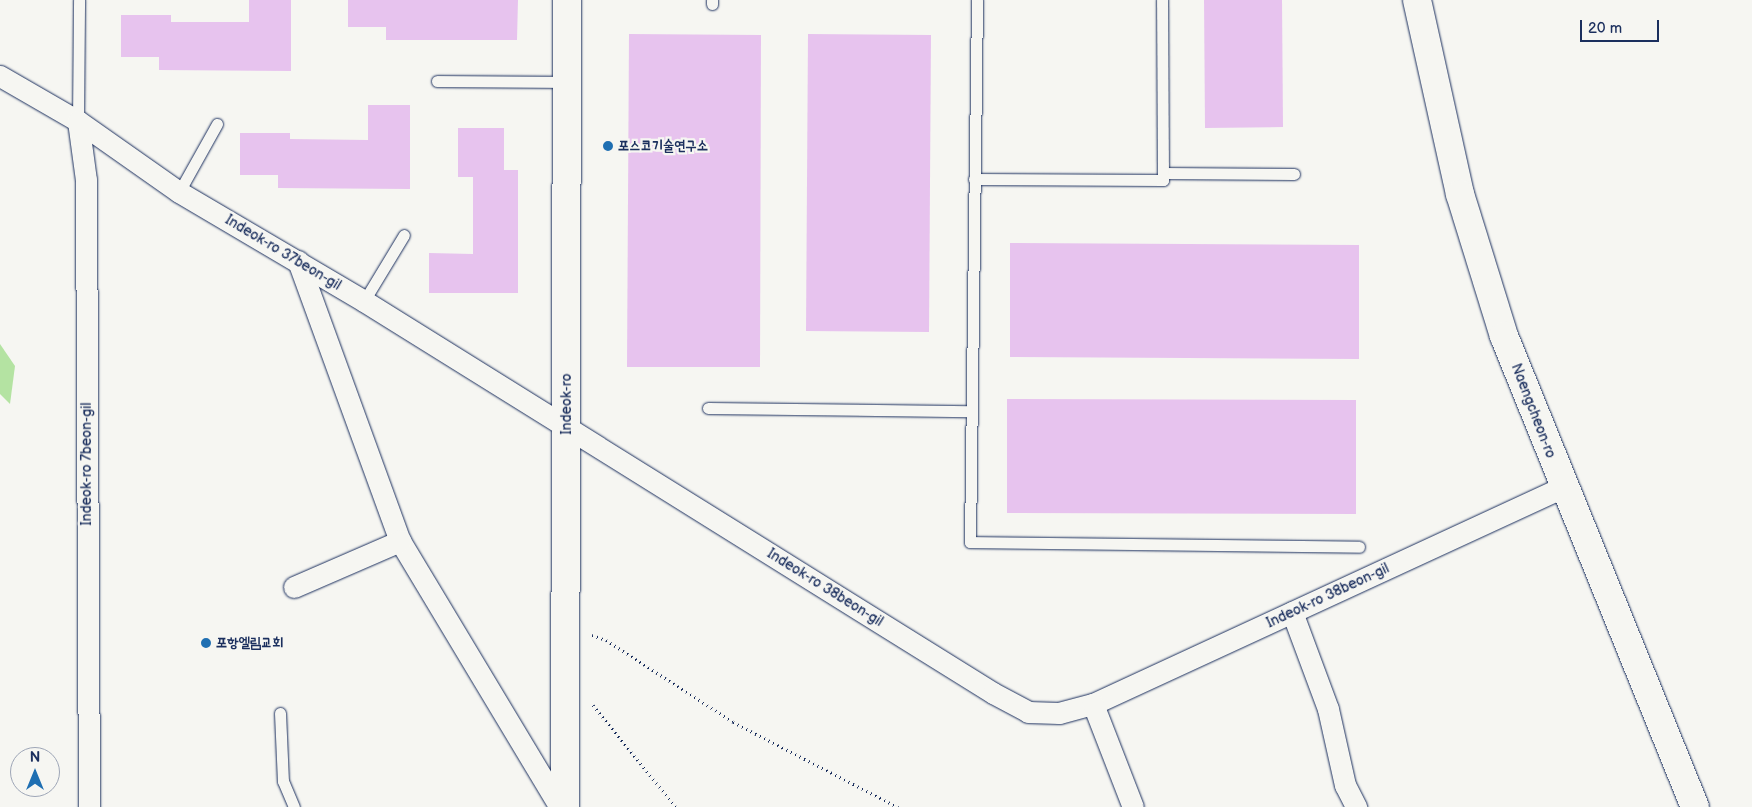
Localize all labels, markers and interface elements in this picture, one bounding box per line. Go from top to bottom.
scale bar [1582,10,1661,42]
text: 20 m [1588,19,1622,38]
place label: 포스코기술연구소 [618,138,708,154]
marker: 포스코기술연구소 [602,140,614,152]
street label: Indeok-ro 37beon-gil [222,212,344,294]
street label: Naengcheon-ro [1507,361,1559,461]
street label: Indeok-ro [559,373,575,435]
street label: Indeok-ro 7beon-gil [79,402,95,526]
street label: Indeok-ro 38beon-gil [764,546,886,630]
street label: Indeok-ro 38beon-gil [1264,560,1392,632]
place label: 포항엘림교회 [216,635,284,651]
marker: 포항엘림교회 [200,637,212,649]
north arrow [10,747,60,797]
text: N [30,749,40,766]

